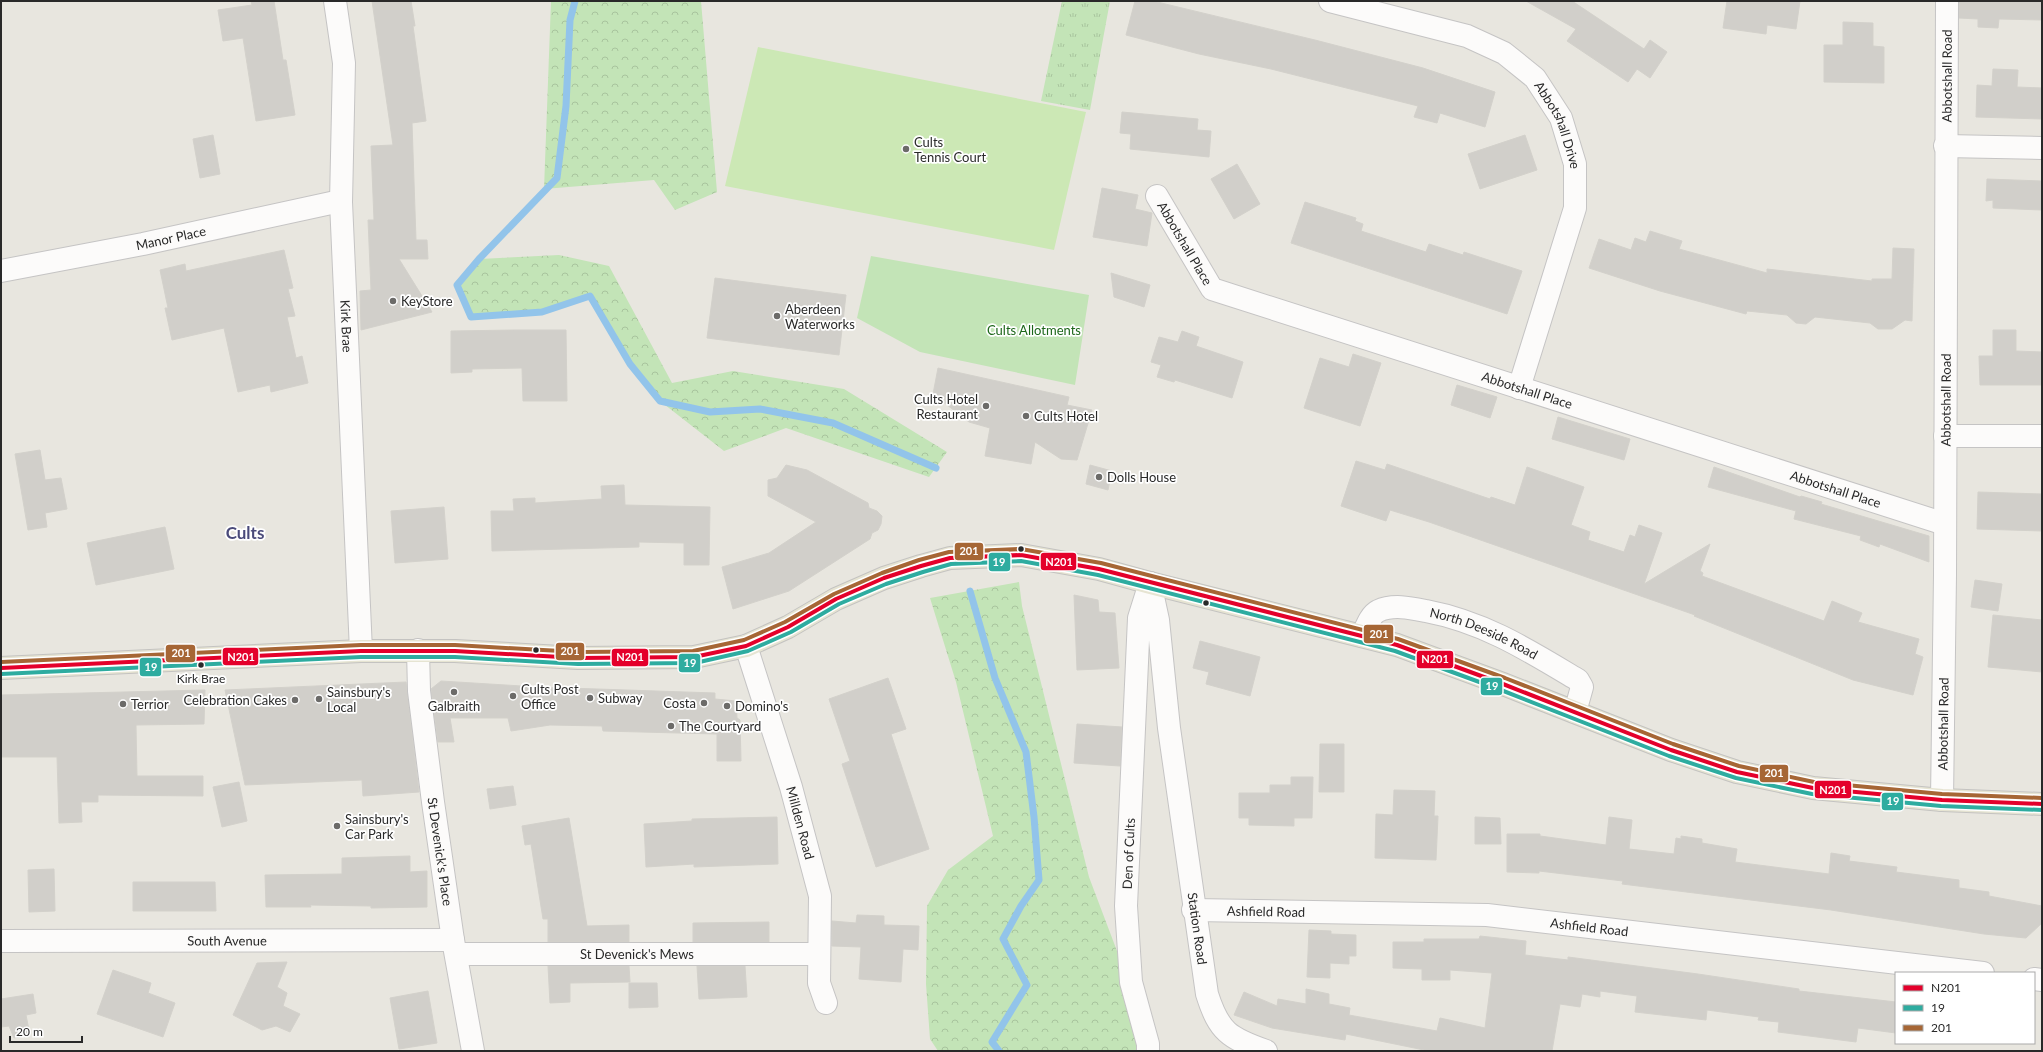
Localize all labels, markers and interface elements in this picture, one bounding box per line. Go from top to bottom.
street label: Abbotshall Road [1939,29,1955,123]
street label: Abbotshall Drive [1531,78,1583,169]
place label: Cults Tennis Court [914,134,986,165]
marker: Cults Tennis Court [901,144,911,154]
street label: Abbotshall Place [1154,199,1216,288]
street label: Manor Place [135,223,207,253]
place label: KeyStore [401,293,453,309]
marker: KeyStore [388,296,398,306]
street label: Kirk Brae [337,300,356,353]
place label: Aberdeen Waterworks [785,301,855,332]
marker: Aberdeen Waterworks [772,311,782,321]
park label: Cults Allotments [987,322,1081,338]
street label: Abbotshall Road [1937,353,1954,447]
street label: Abbotshall Place [1480,368,1575,412]
place label: Cults Hotel Restaurant [914,391,978,422]
marker: Cults Hotel Restaurant [981,401,991,411]
place label: Cults Hotel [1034,408,1098,424]
marker: Cults Hotel [1021,411,1031,421]
street label: Abbotshall Place [1788,467,1883,511]
place label: Dolls House [1107,469,1176,485]
marker: Dolls House [1094,472,1104,482]
district label: Cults [226,522,264,543]
line badge: 201 [954,542,984,561]
text: 201 [959,544,979,557]
unlabelled marker [1016,544,1026,554]
line badge: 19 [988,552,1011,572]
line badge: N201 [1040,552,1077,571]
text: 19 [993,555,1005,568]
text: N201 [1045,555,1073,568]
unlabelled marker [1201,598,1211,608]
street label: North Deeside Road [1428,604,1541,662]
line badge: 201 [1363,624,1394,644]
text: 201 [1369,627,1389,640]
line badge: 201 [555,642,585,661]
line badge: 201 [165,644,196,663]
text: 201 [560,644,580,657]
unlabelled marker [531,645,541,655]
text: 201 [171,646,191,659]
line badge: N201 [222,647,259,666]
line badge: N201 [611,648,649,667]
text: N201 [227,650,255,663]
text: N201 [616,650,644,663]
line badge: N201 [1416,650,1454,669]
text: N201 [1421,652,1449,665]
line badge: 19 [678,653,701,673]
text: 19 [684,656,696,669]
line badge: 19 [139,657,162,677]
text: 19 [145,660,157,673]
marker: Kirk Brae [196,660,206,670]
place label: Kirk Brae [177,671,225,686]
line badge: 19 [1480,677,1503,696]
street label: Abbotshall Road [1934,677,1952,771]
text: 19 [1486,679,1498,692]
place label: Cults Post Office [521,681,579,712]
place label: Sainsbury's Local [327,684,391,715]
marker: Galbraith [449,687,459,697]
place label: Subway [598,690,643,706]
marker: Cults Post Office [508,691,518,701]
place label: Celebration Cakes [184,692,287,708]
marker: Subway [585,693,595,703]
marker: Sainsbury's Local [314,694,324,704]
marker: Celebration Cakes [290,695,300,705]
place label: Costa [663,695,696,711]
place label: Terrior [131,696,169,712]
place label: Galbraith [428,698,480,714]
marker: Costa [699,698,709,708]
place label: Domino's [735,698,789,714]
marker: Terrior [118,699,128,709]
marker: Domino's [722,701,732,711]
place label: The Courtyard [679,718,761,734]
marker: The Courtyard [666,721,676,731]
line badge: 201 [1759,764,1789,783]
text: 201 [1764,766,1784,779]
line badge: N201 [1814,780,1852,799]
text: N201 [1819,783,1847,796]
street label: Millden Road [783,785,818,861]
line badge: 19 [1881,792,1904,811]
text: 19 [1887,794,1899,807]
street label: St Devenick's Place [424,796,456,907]
place label: Sainsbury's Car Park [345,811,409,842]
street label: Den of Cults [1119,817,1138,890]
marker: Sainsbury's Car Park [332,821,342,831]
street label: Station Road [1185,891,1211,966]
street label: Ashfield Road [1227,903,1305,920]
street label: Ashfield Road [1549,914,1629,939]
street label: South Avenue [187,932,267,949]
street label: St Devenick's Mews [580,946,694,962]
legend [1895,972,2035,1044]
text: N201 [1931,980,1961,995]
text: 19 [1931,1000,1945,1015]
scale bar [10,1018,82,1044]
text: 201 [1931,1020,1952,1035]
text: 20 m [16,1024,43,1039]

